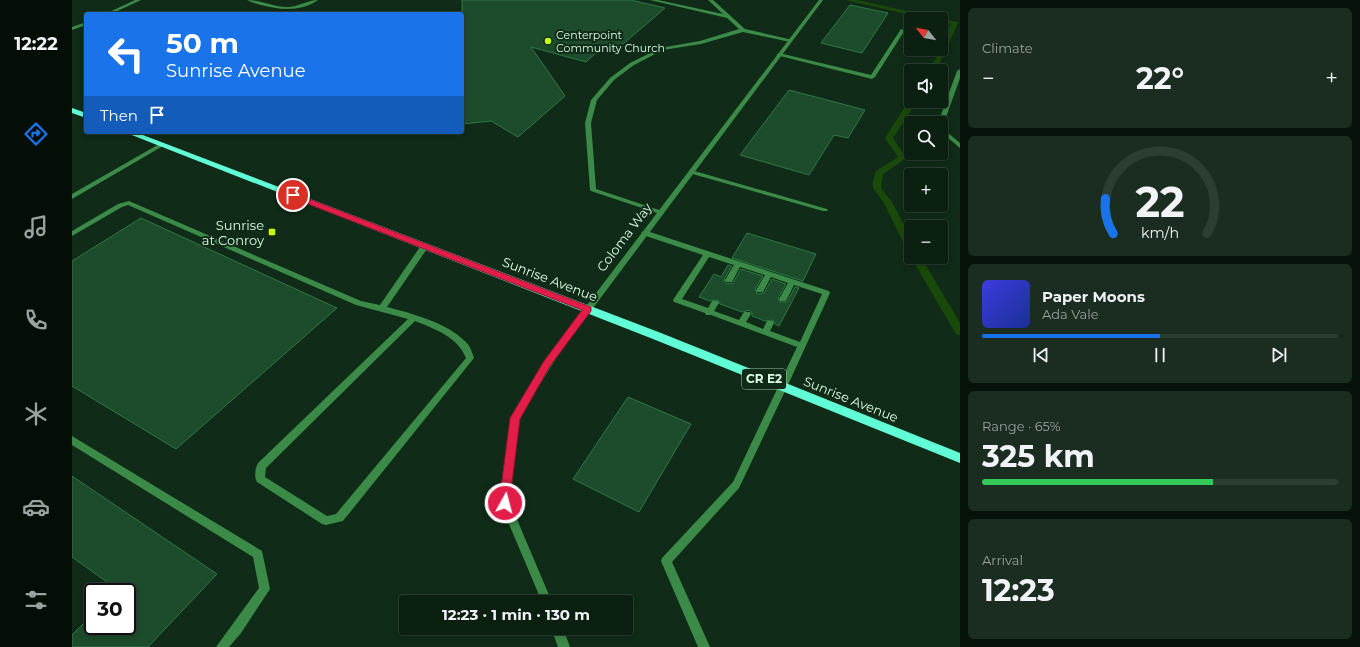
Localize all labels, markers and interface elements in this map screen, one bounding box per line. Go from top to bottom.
north arrow [904,12,948,56]
map controls [904,12,948,264]
text: 50 m [166,26,239,60]
icon: left [100,28,152,80]
place label: Centerpoint Community Church [556,28,665,55]
text: 12:22 [14,33,58,55]
marker: Centerpoint Community Church [543,36,553,46]
text: Climate [982,40,1033,56]
text: Sunrise Avenue [166,60,306,82]
text: 22° [1136,60,1184,97]
button: sound [904,64,948,108]
text: − [982,65,995,92]
text: + [1325,65,1338,92]
icon: arrive [146,104,168,126]
text: Then [100,106,138,125]
button: search [904,116,948,160]
icon: directions [22,120,50,148]
button: + [904,168,948,212]
text: 22 [1135,176,1185,226]
pin [276,178,310,212]
icon: arrive [282,184,304,206]
street label: Coloma Way [593,199,656,274]
icon: music [22,213,50,241]
place label: Sunrise at Conroy [202,217,265,248]
button: − [904,220,948,264]
text: km/h [1141,223,1179,241]
marker: Sunrise at Conroy [267,227,277,237]
street label: Sunrise Avenue [500,253,600,305]
text: Paper Moons [1042,287,1145,306]
icon: phone [22,306,50,334]
text: Ada Vale [1042,306,1099,322]
icon: previous [1030,344,1052,366]
icon: pause [1149,344,1171,366]
icon: next [1268,344,1290,366]
road number: CR E2 [742,369,786,389]
street label: Sunrise Avenue [801,373,901,425]
icon: climate [22,400,50,428]
text: Range · 65% [982,418,1061,434]
text: 325 km [982,438,1095,475]
position arrow [484,482,526,524]
icon: car [22,493,50,521]
text: Arrival [982,552,1023,568]
text: 12:23 [982,572,1055,609]
speed limit sign: 30 [84,583,136,635]
icon: filters [22,586,50,614]
text: 12:23 · 1 min · 130 m [442,605,590,624]

